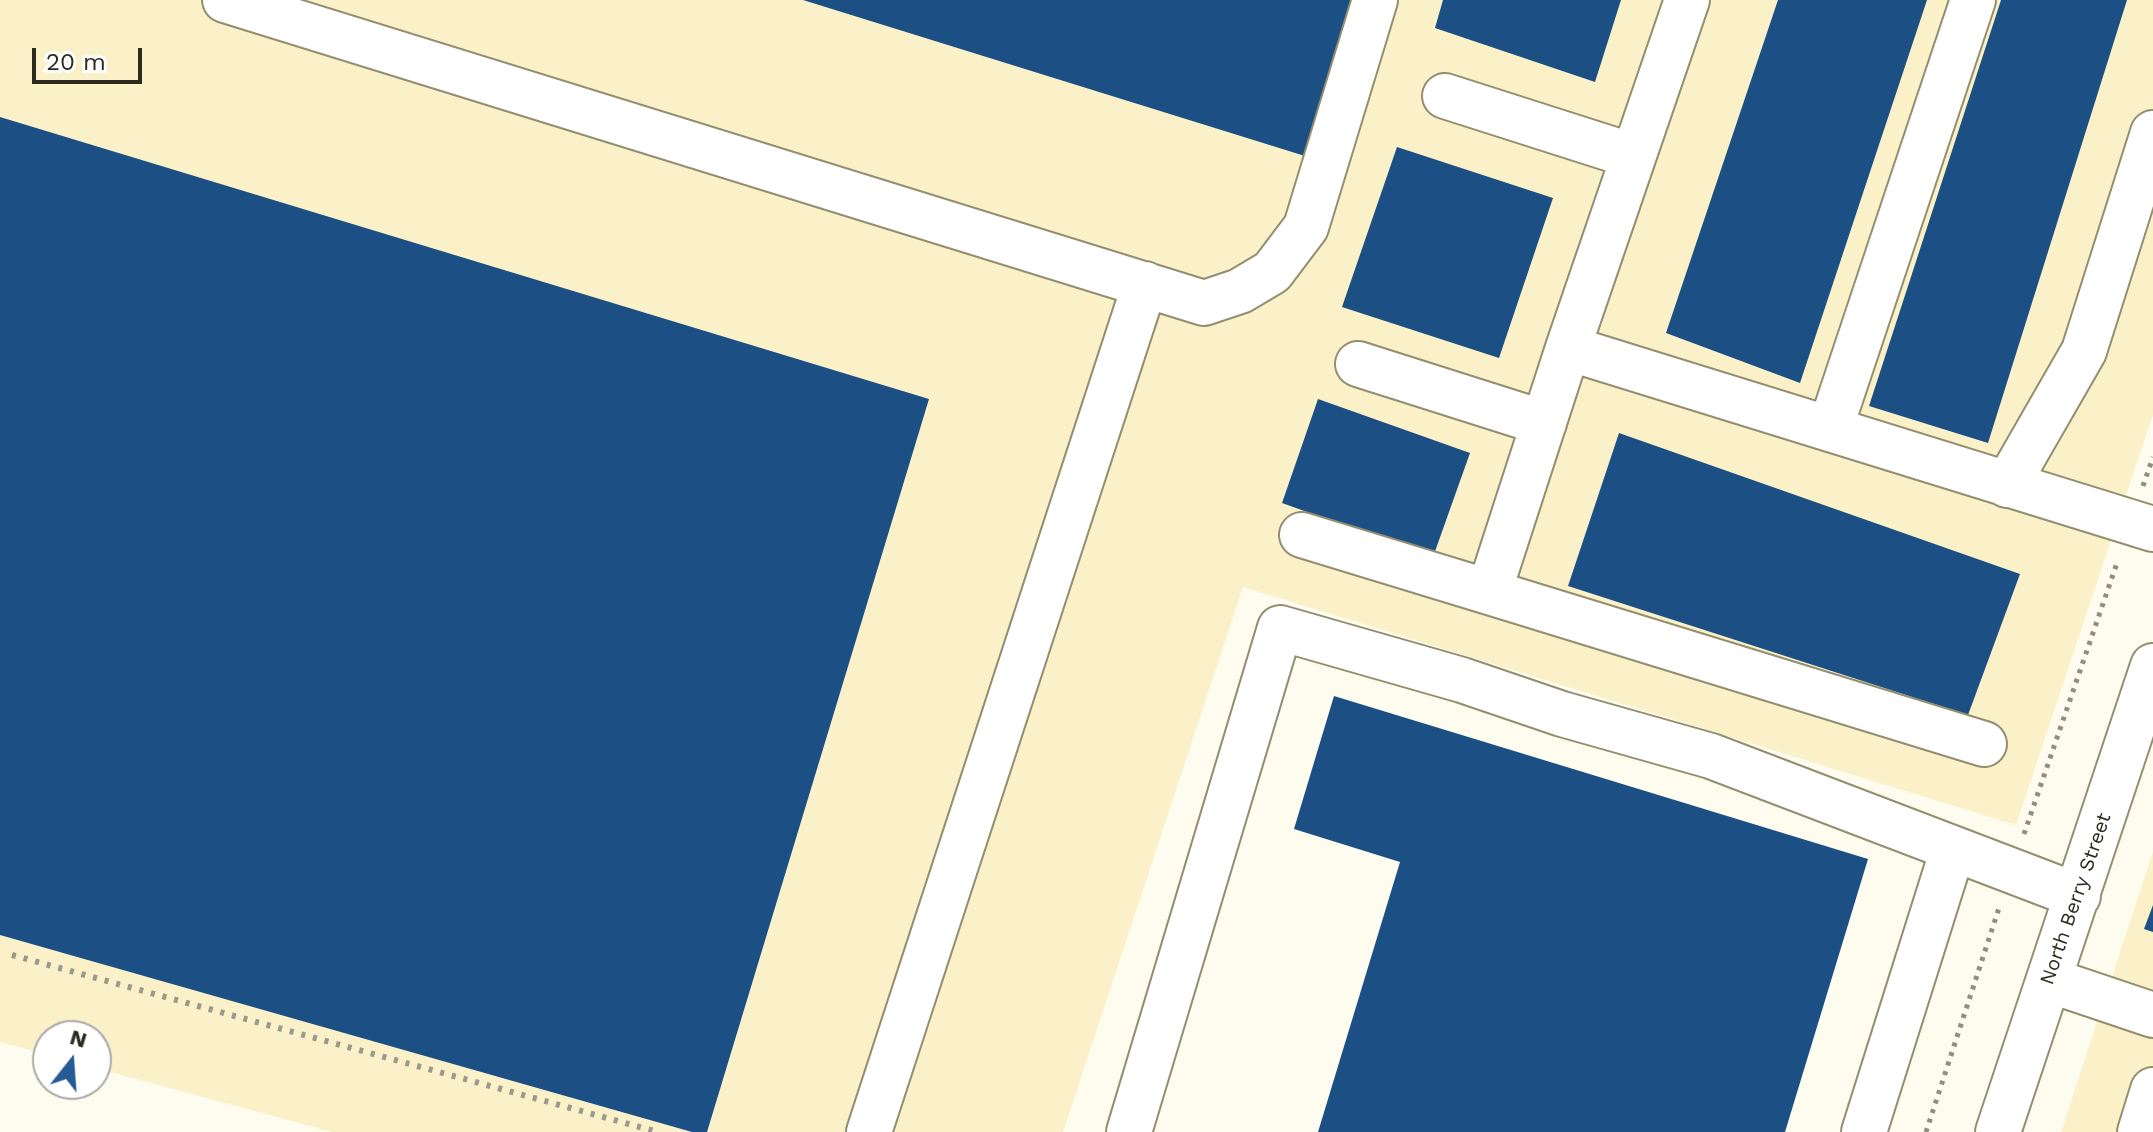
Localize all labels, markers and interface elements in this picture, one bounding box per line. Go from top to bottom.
scale bar [36,32,146,82]
text: 20 m [46,48,106,76]
street label: North Berry Street [2035,810,2117,988]
north arrow [32,1020,112,1100]
text: N [67,1024,90,1053]

